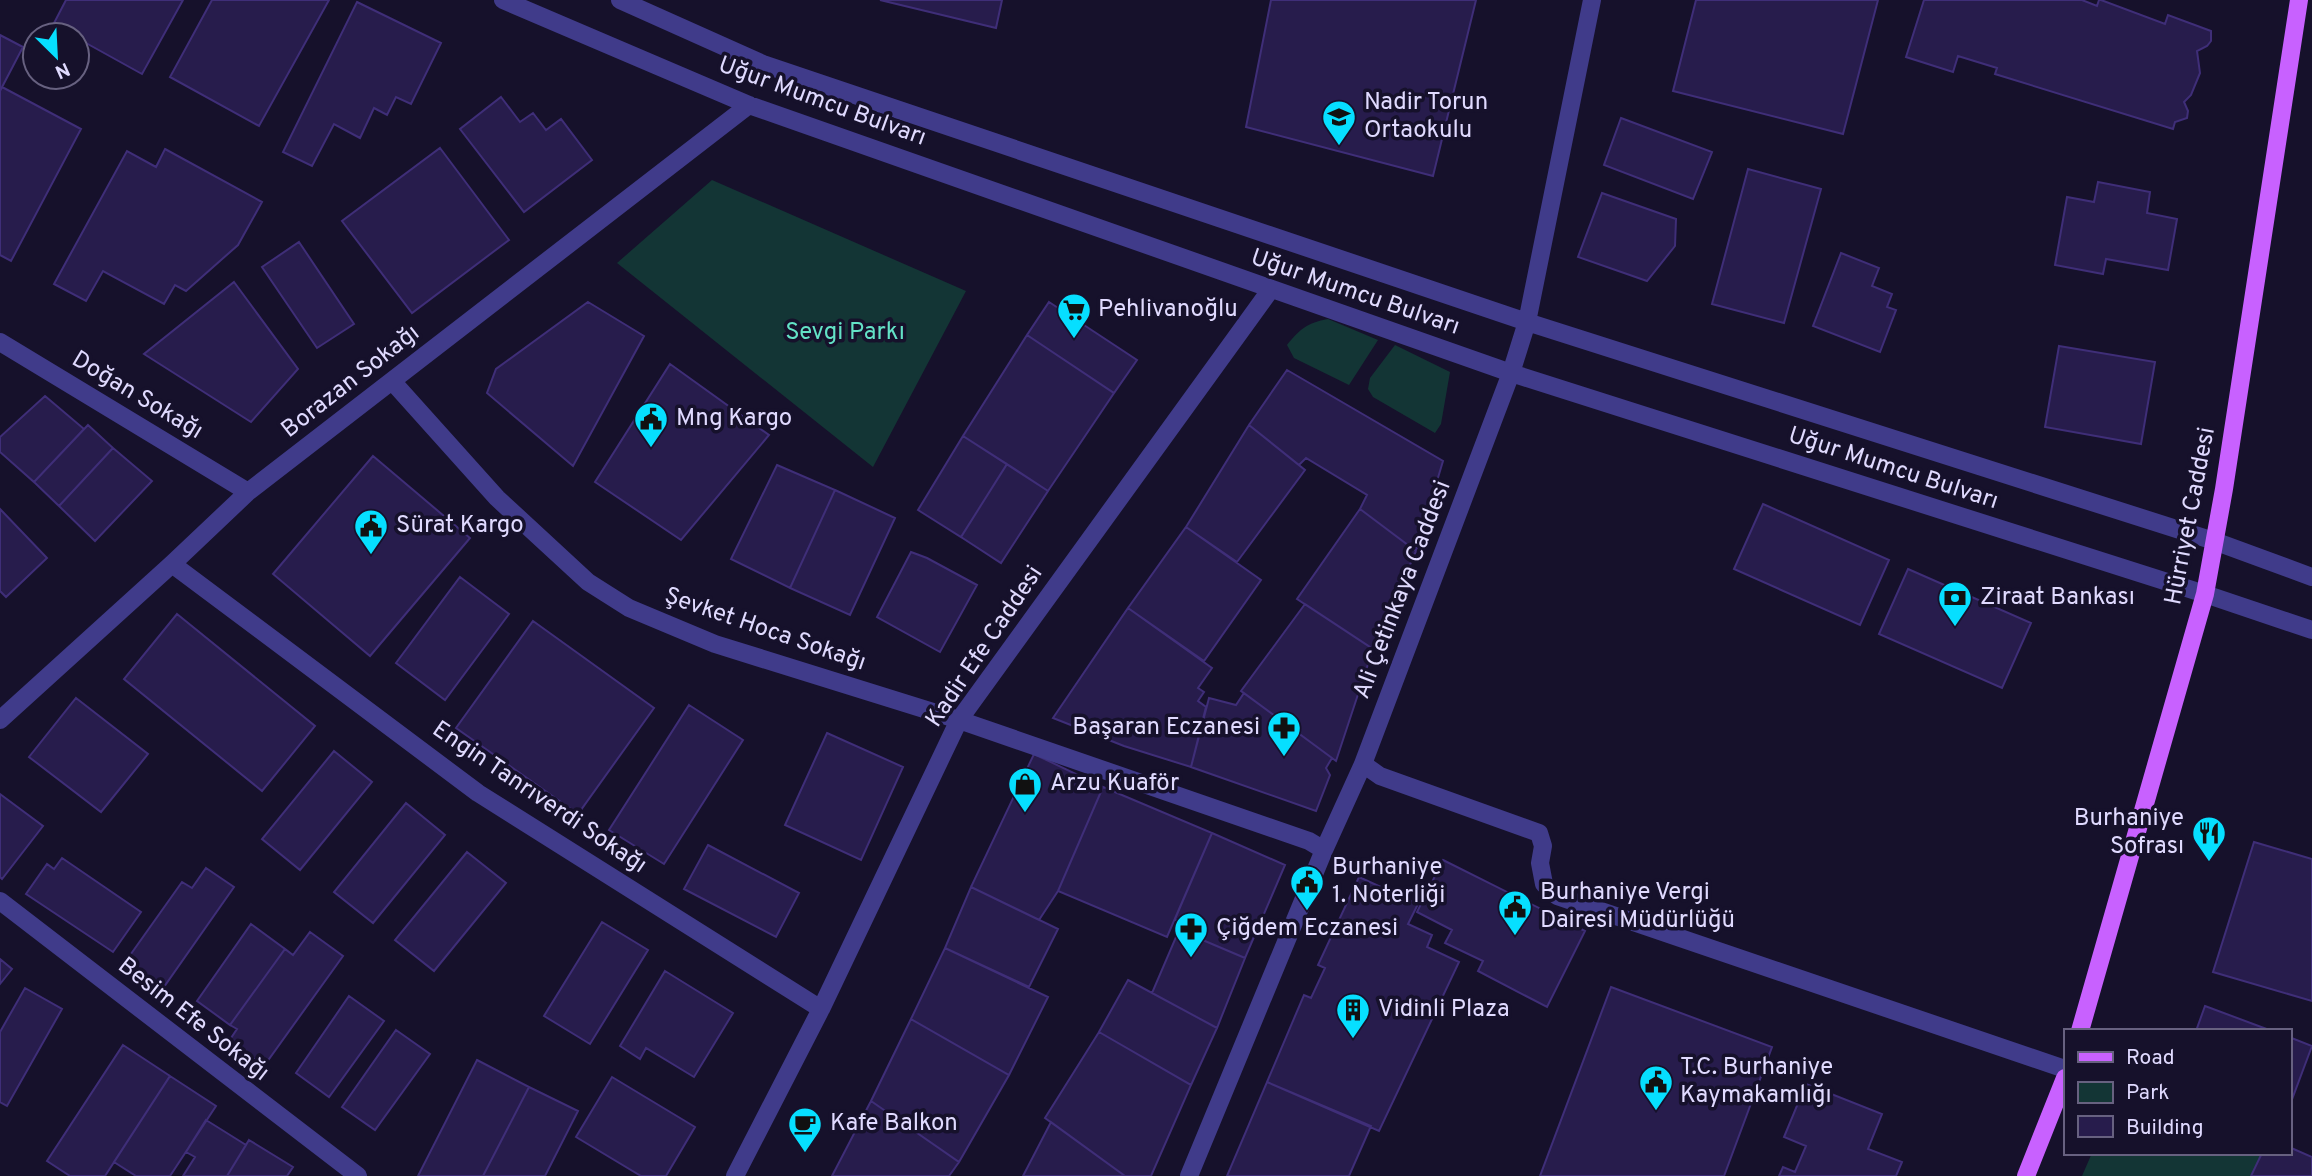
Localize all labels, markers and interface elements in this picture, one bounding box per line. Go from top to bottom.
north arrow [21,21,91,91]
street label: Uğur Mumcu Bulvarı [714,50,930,154]
text: N [51,56,73,83]
place label: Nadir Torun Ortaokulu [1364,88,1488,146]
school or university icon: Nadir Torun Ortaokulu [1320,98,1358,147]
street label: Uğur Mumcu Bulvarı [1247,243,1463,343]
supermarket icon: Pehlivanoğlu [1055,291,1093,340]
place label: Pehlivanoğlu [1098,295,1238,325]
park label: Sevgi Parkı [785,318,905,348]
street label: Borazan Sokağı [276,319,426,445]
street label: Doğan Sokağı [66,345,208,447]
public building icon: Mng Kargo [632,400,670,449]
place label: Mng Kargo [676,404,792,434]
street label: Uğur Mumcu Bulvarı [1784,421,2002,517]
street label: Hürriyet Caddesi [2159,425,2223,607]
street label: Ali Çetinkaya Caddesi [1348,477,1458,703]
public building icon: Sürat Kargo [352,507,390,556]
place label: Sürat Kargo [396,511,524,541]
street label: Kadir Efe Caddesi [920,560,1050,734]
bank icon: Ziraat Bankası [1936,579,1974,628]
street label: Şevket Hoca Sokağı [660,581,870,679]
place label: Ziraat Bankası [1980,583,2135,613]
pharmacy icon: Başaran Eczanesi [1265,709,1303,758]
place label: Başaran Eczanesi [1072,713,1260,743]
street label: Engin Tanrıverdi Sokağı [426,715,652,881]
shop icon: Arzu Kuaför [1006,765,1044,814]
place label: Arzu Kuaför [1050,769,1179,799]
place label: Burhaniye Sofrası [2074,804,2184,862]
restaurant icon: Burhaniye Sofrası [2190,814,2228,863]
place label: Burhaniye 1. Noterliği [1332,853,1445,911]
public building icon: Burhaniye 1. Noterliği [1288,863,1326,912]
place label: Burhaniye Vergi Dairesi Müdürlüğü [1540,878,1735,936]
public building icon: Burhaniye Vergi Dairesi Müdürlüğü [1496,888,1534,937]
pharmacy icon: Çiğdem Eczanesi [1172,910,1210,959]
place label: Çiğdem Eczanesi [1216,914,1398,944]
street label: Besim Efe Sokağı [111,951,275,1089]
building icon: Vidinli Plaza [1334,991,1372,1040]
place label: Vidinli Plaza [1378,995,1510,1025]
legend [2064,1029,2291,1155]
text: Road [2126,1045,2175,1072]
place label: T.C. Burhaniye Kaymakamlığı [1680,1053,1833,1111]
public building icon: T.C. Burhaniye Kaymakamlığı [1637,1063,1675,1112]
text: Park [2126,1080,2169,1107]
cafe icon: Kafe Balkon [786,1105,824,1154]
place label: Kafe Balkon [830,1109,958,1139]
text: Building [2126,1115,2204,1142]

